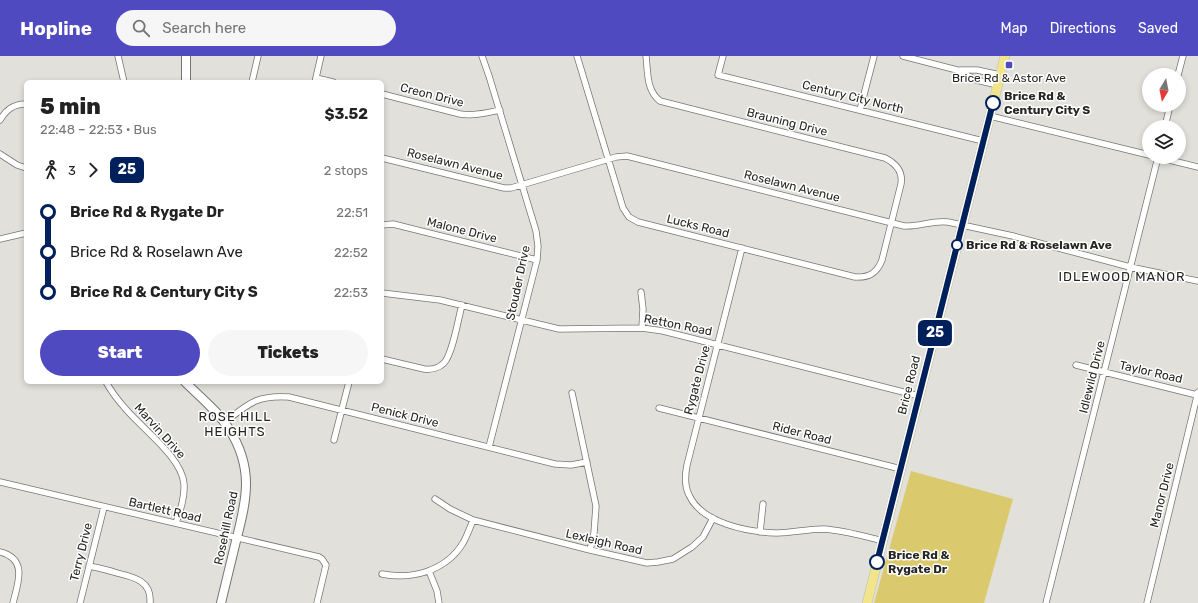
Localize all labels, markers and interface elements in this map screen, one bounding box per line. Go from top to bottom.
search box [116,10,396,46]
text: Hopline [20,17,92,40]
icon: search [130,17,152,39]
text: Search here [162,19,246,37]
text: Map [1001,20,1028,37]
text: Directions [1050,20,1116,37]
text: Saved [1138,20,1178,37]
marker: Brice Rd & Astor Ave [1004,60,1014,70]
north arrow [1142,68,1186,112]
map controls [1142,68,1186,164]
place label: Brice Rd & Astor Ave [952,71,1066,85]
street label: Century City North [801,78,905,116]
street label: Creon Drive [399,80,466,110]
place label: Brice Rd & Century City S [1004,89,1090,117]
text: 5 min [40,93,101,120]
marker: Brice Rd & Century City S [985,95,1001,111]
text: $3.52 [324,105,368,123]
street label: Brauning Drive [745,105,829,139]
button: layers [1142,120,1186,164]
text: 22:48 – 22:53 · Bus [40,122,157,137]
street label: Roselawn Avenue [405,145,505,183]
icon: walk [40,159,62,181]
icon: forward [82,159,104,181]
text: 25 [118,161,136,178]
text: 3 [68,163,76,178]
text: 2 stops [324,163,368,178]
street label: Roselawn Avenue [742,167,842,205]
text: Brice Rd & Rygate Dr [70,203,224,221]
text: 22:51 [336,205,368,220]
street label: Lucks Road [665,211,731,241]
street label: Malone Drive [425,215,499,246]
place label: Brice Rd & Roselawn Ave [966,238,1112,252]
marker: Brice Rd & Roselawn Ave [951,239,963,251]
text: Brice Rd & Roselawn Ave [70,243,243,261]
street label: Stouder Drive [503,244,533,322]
text: 22:52 [334,245,368,260]
district label: IDLEWOOD MANOR [1058,269,1186,284]
text: Brice Rd & Century City S [70,283,258,301]
text: 22:53 [334,285,368,300]
street label: Retton Road [643,312,713,338]
line badge: 25 [917,320,953,346]
text: 25 [926,324,944,341]
button: Start [40,330,200,376]
button: Tickets [208,330,368,376]
street label: Idlewild Drive [1076,339,1108,415]
street label: Rygate Drive [681,344,713,416]
street label: Brice Road [895,354,923,416]
street label: Taylor Road [1118,358,1184,386]
street label: Penick Drive [370,400,440,430]
street label: Marvin Drive [132,401,189,462]
district label: ROSE HILL HEIGHTS [199,409,271,439]
street label: Rider Road [771,419,833,447]
street label: Manor Drive [1147,461,1177,529]
street label: Rosehill Road [211,490,241,566]
street label: Bartlett Road [127,495,203,525]
street label: Terry Drive [67,521,95,583]
street label: Lexleigh Road [564,526,644,558]
place label: Brice Rd & Rygate Dr [888,548,949,576]
marker: Brice Rd & Rygate Dr [869,554,885,570]

